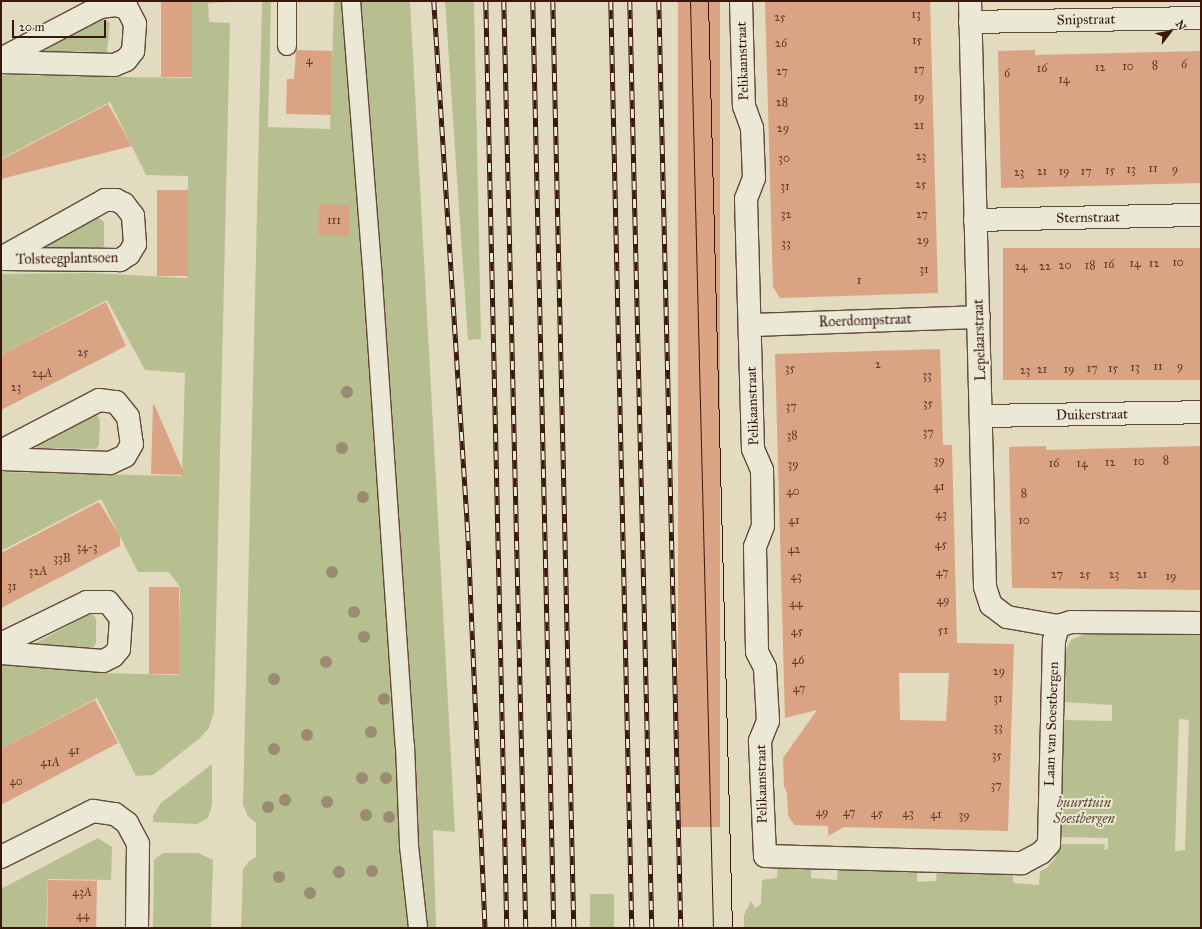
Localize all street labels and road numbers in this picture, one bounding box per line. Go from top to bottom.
street label: Snipstraat [1057,11,1115,29]
street label: Pelikaanstraat [733,21,753,101]
street label: Sternstraat [1056,209,1120,227]
street label: Tolsteegplantsoen [16,250,118,268]
street label: Lepelaarstraat [970,299,990,381]
street label: Roerdompstraat [818,311,912,331]
street label: Pelikaanstraat [743,366,763,446]
street label: Duikerstraat [1056,406,1128,424]
street label: Laan van Soestbergen [1041,661,1063,787]
street label: Pelikaanstraat [753,744,771,824]

